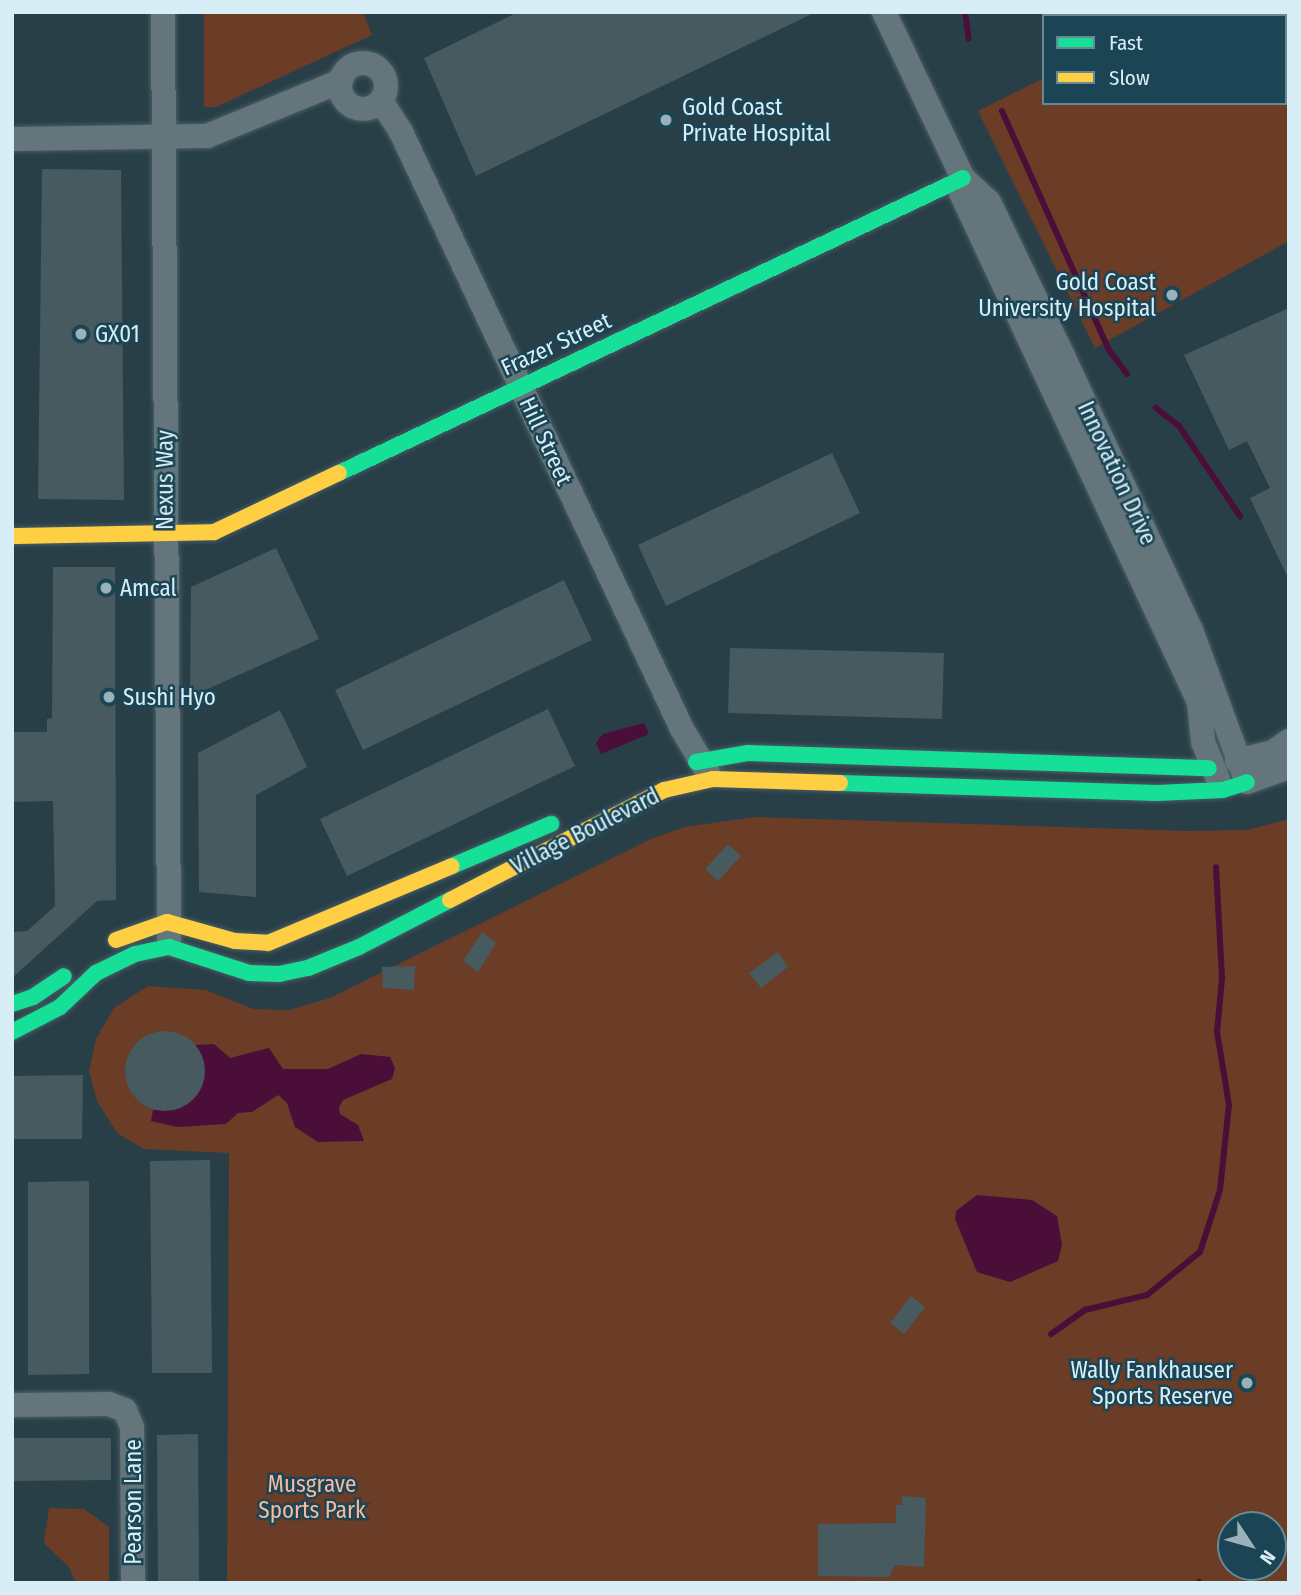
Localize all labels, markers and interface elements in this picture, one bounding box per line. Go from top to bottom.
legend [1042,14,1287,105]
text: Fast [1109,30,1143,56]
text: Slow [1109,65,1150,91]
place label: Gold Coast Private Hospital [682,93,831,147]
marker: Gold Coast Private Hospital [656,110,676,130]
place label: Gold Coast University Hospital [978,268,1156,322]
marker: Gold Coast University Hospital [1162,285,1182,305]
street label: Frazer Street [497,307,615,381]
place label: GX01 [95,320,140,348]
marker: GX01 [73,326,89,342]
street label: Hill Street [514,393,578,489]
street label: Innovation Drive [1072,397,1162,549]
street label: Nexus Way [151,430,179,530]
place label: Amcal [120,574,177,602]
marker: Amcal [98,580,114,596]
place label: Sushi Hyo [123,683,216,711]
marker: Sushi Hyo [101,689,117,705]
street label: Village Boulevard [506,782,664,880]
place label: Wally Fankhauser Sports Reserve [1070,1356,1233,1410]
marker: Wally Fankhauser Sports Reserve [1239,1375,1255,1391]
street label: Pearson Lane [119,1439,147,1565]
park label: Musgrave Sports Park [258,1470,366,1524]
north arrow [1217,1511,1287,1581]
text: N [1255,1546,1280,1569]

